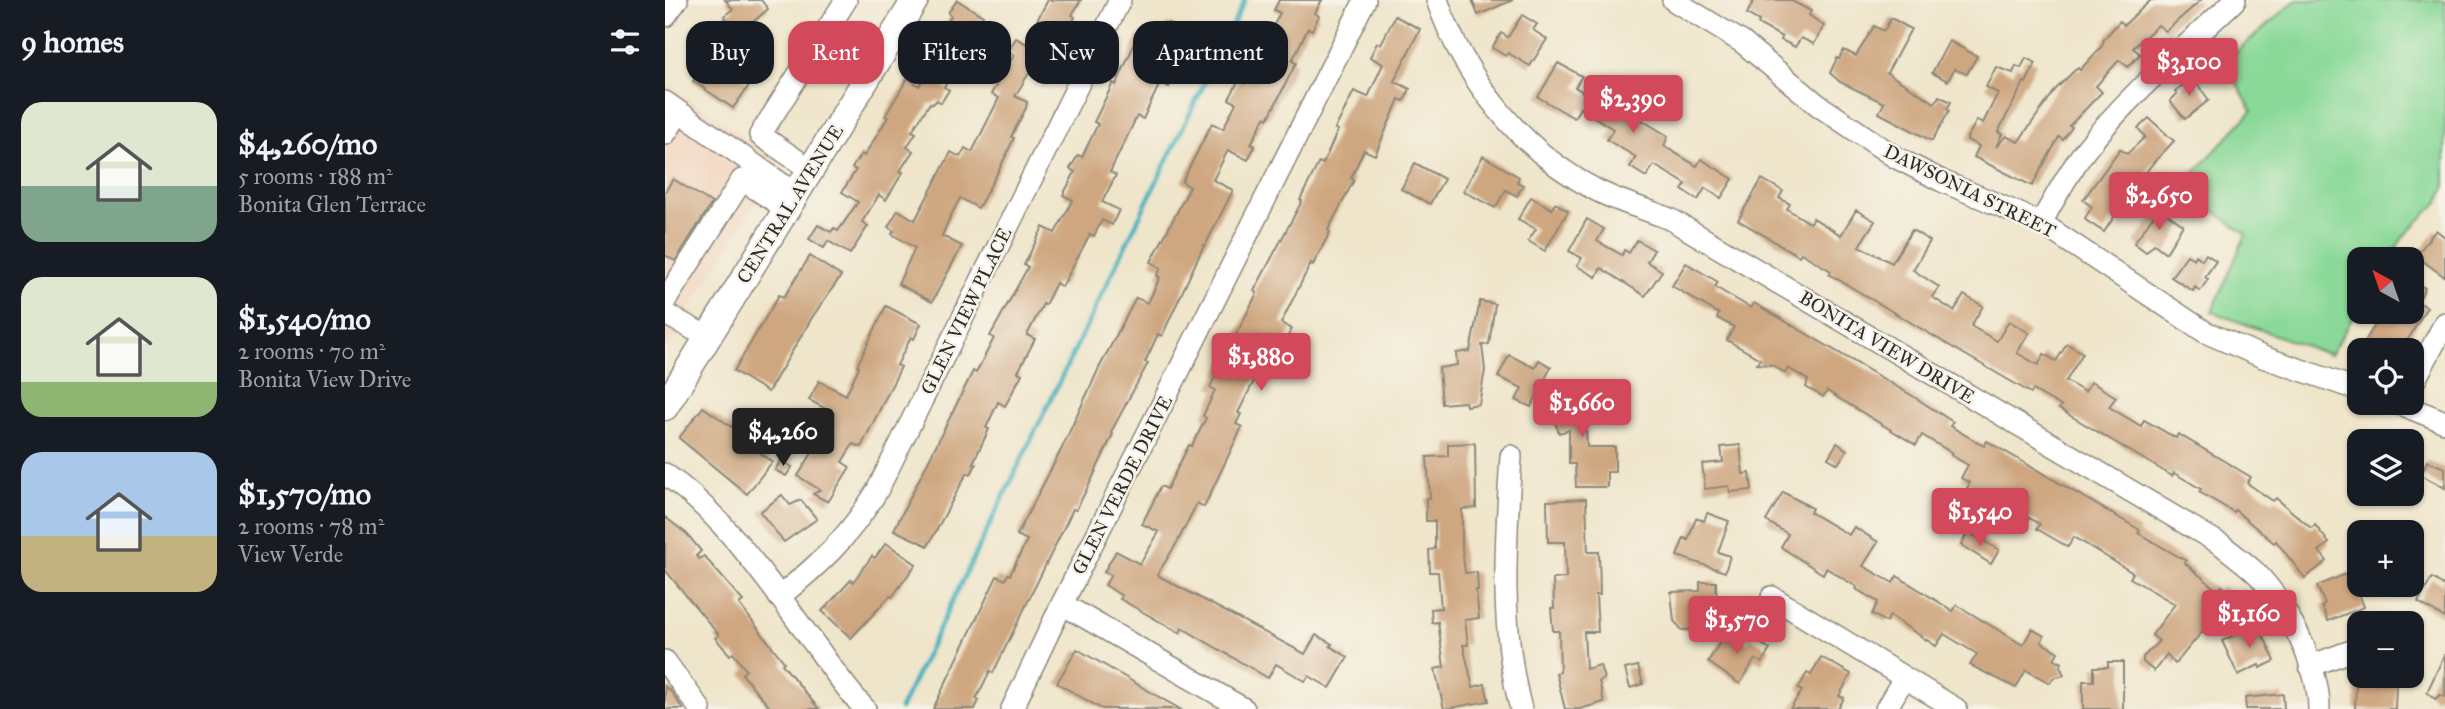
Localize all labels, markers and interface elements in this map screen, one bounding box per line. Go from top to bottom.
chip: Buy [686,21,774,84]
chip: Rent [788,21,884,84]
chip: Filters [898,21,1011,84]
chip: New [1025,21,1119,84]
chip: Apartment [1133,21,1288,84]
icon: filters [606,23,644,61]
text: 9 homes [21,24,124,60]
pin: $3,100 [2132,38,2246,98]
text: $3,100 [2157,47,2221,75]
pin: $2,390 [1576,76,1690,135]
text: $2,390 [1600,84,1666,112]
street label: CENTRAL AVENUE [732,120,848,288]
text: $4,260/mo [238,126,377,162]
icon: home [77,130,161,214]
street label: DAWSONIA STREET [1880,139,2060,243]
text: 5 rooms · 188 m² [238,162,393,190]
pin: $2,650 [2102,173,2216,232]
text: $2,650 [2125,181,2193,209]
text: Bonita Glen Terrace [238,190,426,218]
street label: GLEN VIEW PLACE [916,223,1017,398]
north arrow [2347,247,2424,324]
map controls [2347,247,2424,688]
street label: BONITA VIEW DRIVE [1795,285,1979,409]
text: $1,540/mo [238,301,371,337]
icon: home [77,305,161,389]
pin: $1,880 [1204,334,1318,393]
text: 2 rooms · 70 m² [238,337,386,365]
button: locate [2347,338,2424,415]
text: $1,880 [1228,342,1294,370]
text: Bonita View Drive [238,365,411,393]
pin: $1,660 [1525,380,1639,439]
text: $1,660 [1549,388,1615,416]
street label: GLEN VERDE DRIVE [1067,391,1177,578]
pin: $4,260 [726,408,840,468]
text: $4,260 [748,417,818,445]
button: layers [2347,429,2424,506]
text: $1,570/mo [238,476,371,512]
icon: home [77,480,161,564]
pin: $1,540 [1923,489,2037,548]
text: $1,540 [1948,497,2012,525]
text: 2 rooms · 78 m² [238,512,384,540]
button: + [2347,520,2424,597]
text: View Verde [238,540,343,568]
pin: $1,160 [2192,590,2306,650]
pin: $1,570 [1680,596,1794,656]
text: $1,160 [2217,599,2281,627]
text: $1,570 [1705,605,1769,633]
button: − [2347,611,2424,688]

